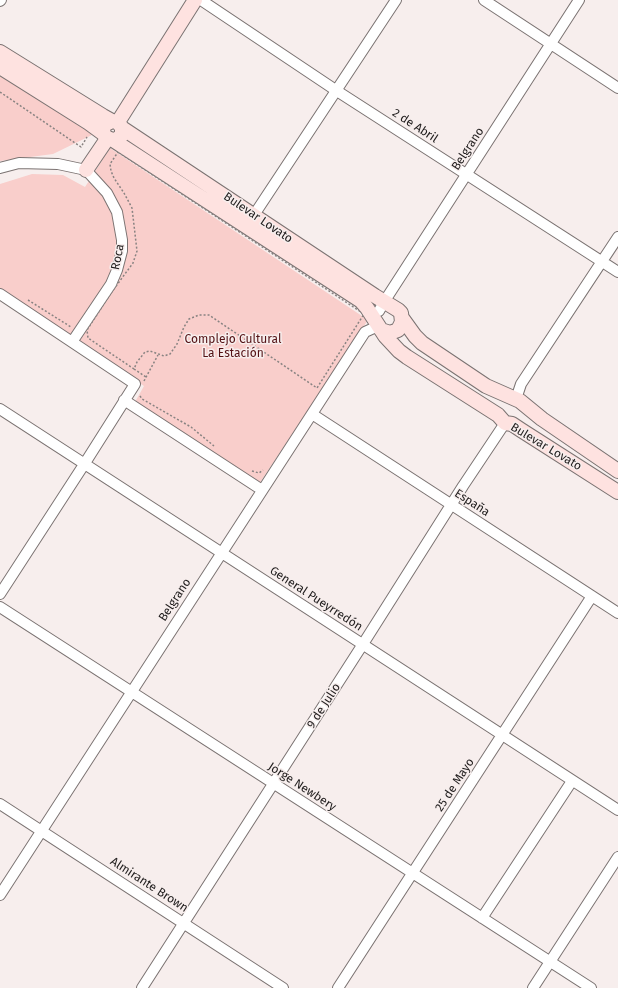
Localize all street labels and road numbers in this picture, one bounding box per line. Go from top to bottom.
street label: 2 de Abril [389,106,441,146]
street label: Belgrano [449,125,487,173]
street label: Bulevar Lovato [221,190,295,246]
street label: Roca [108,243,128,271]
street label: Bulevar Lovato [508,420,584,474]
street label: España [452,486,492,520]
street label: General Pueyrredón [267,564,365,634]
street label: Belgrano [156,576,194,624]
street label: 9 de Julio [304,681,344,731]
street label: 25 de Mayo [432,756,478,814]
street label: Jorge Newbery [265,760,339,814]
street label: Almirante Brown [107,854,191,916]

